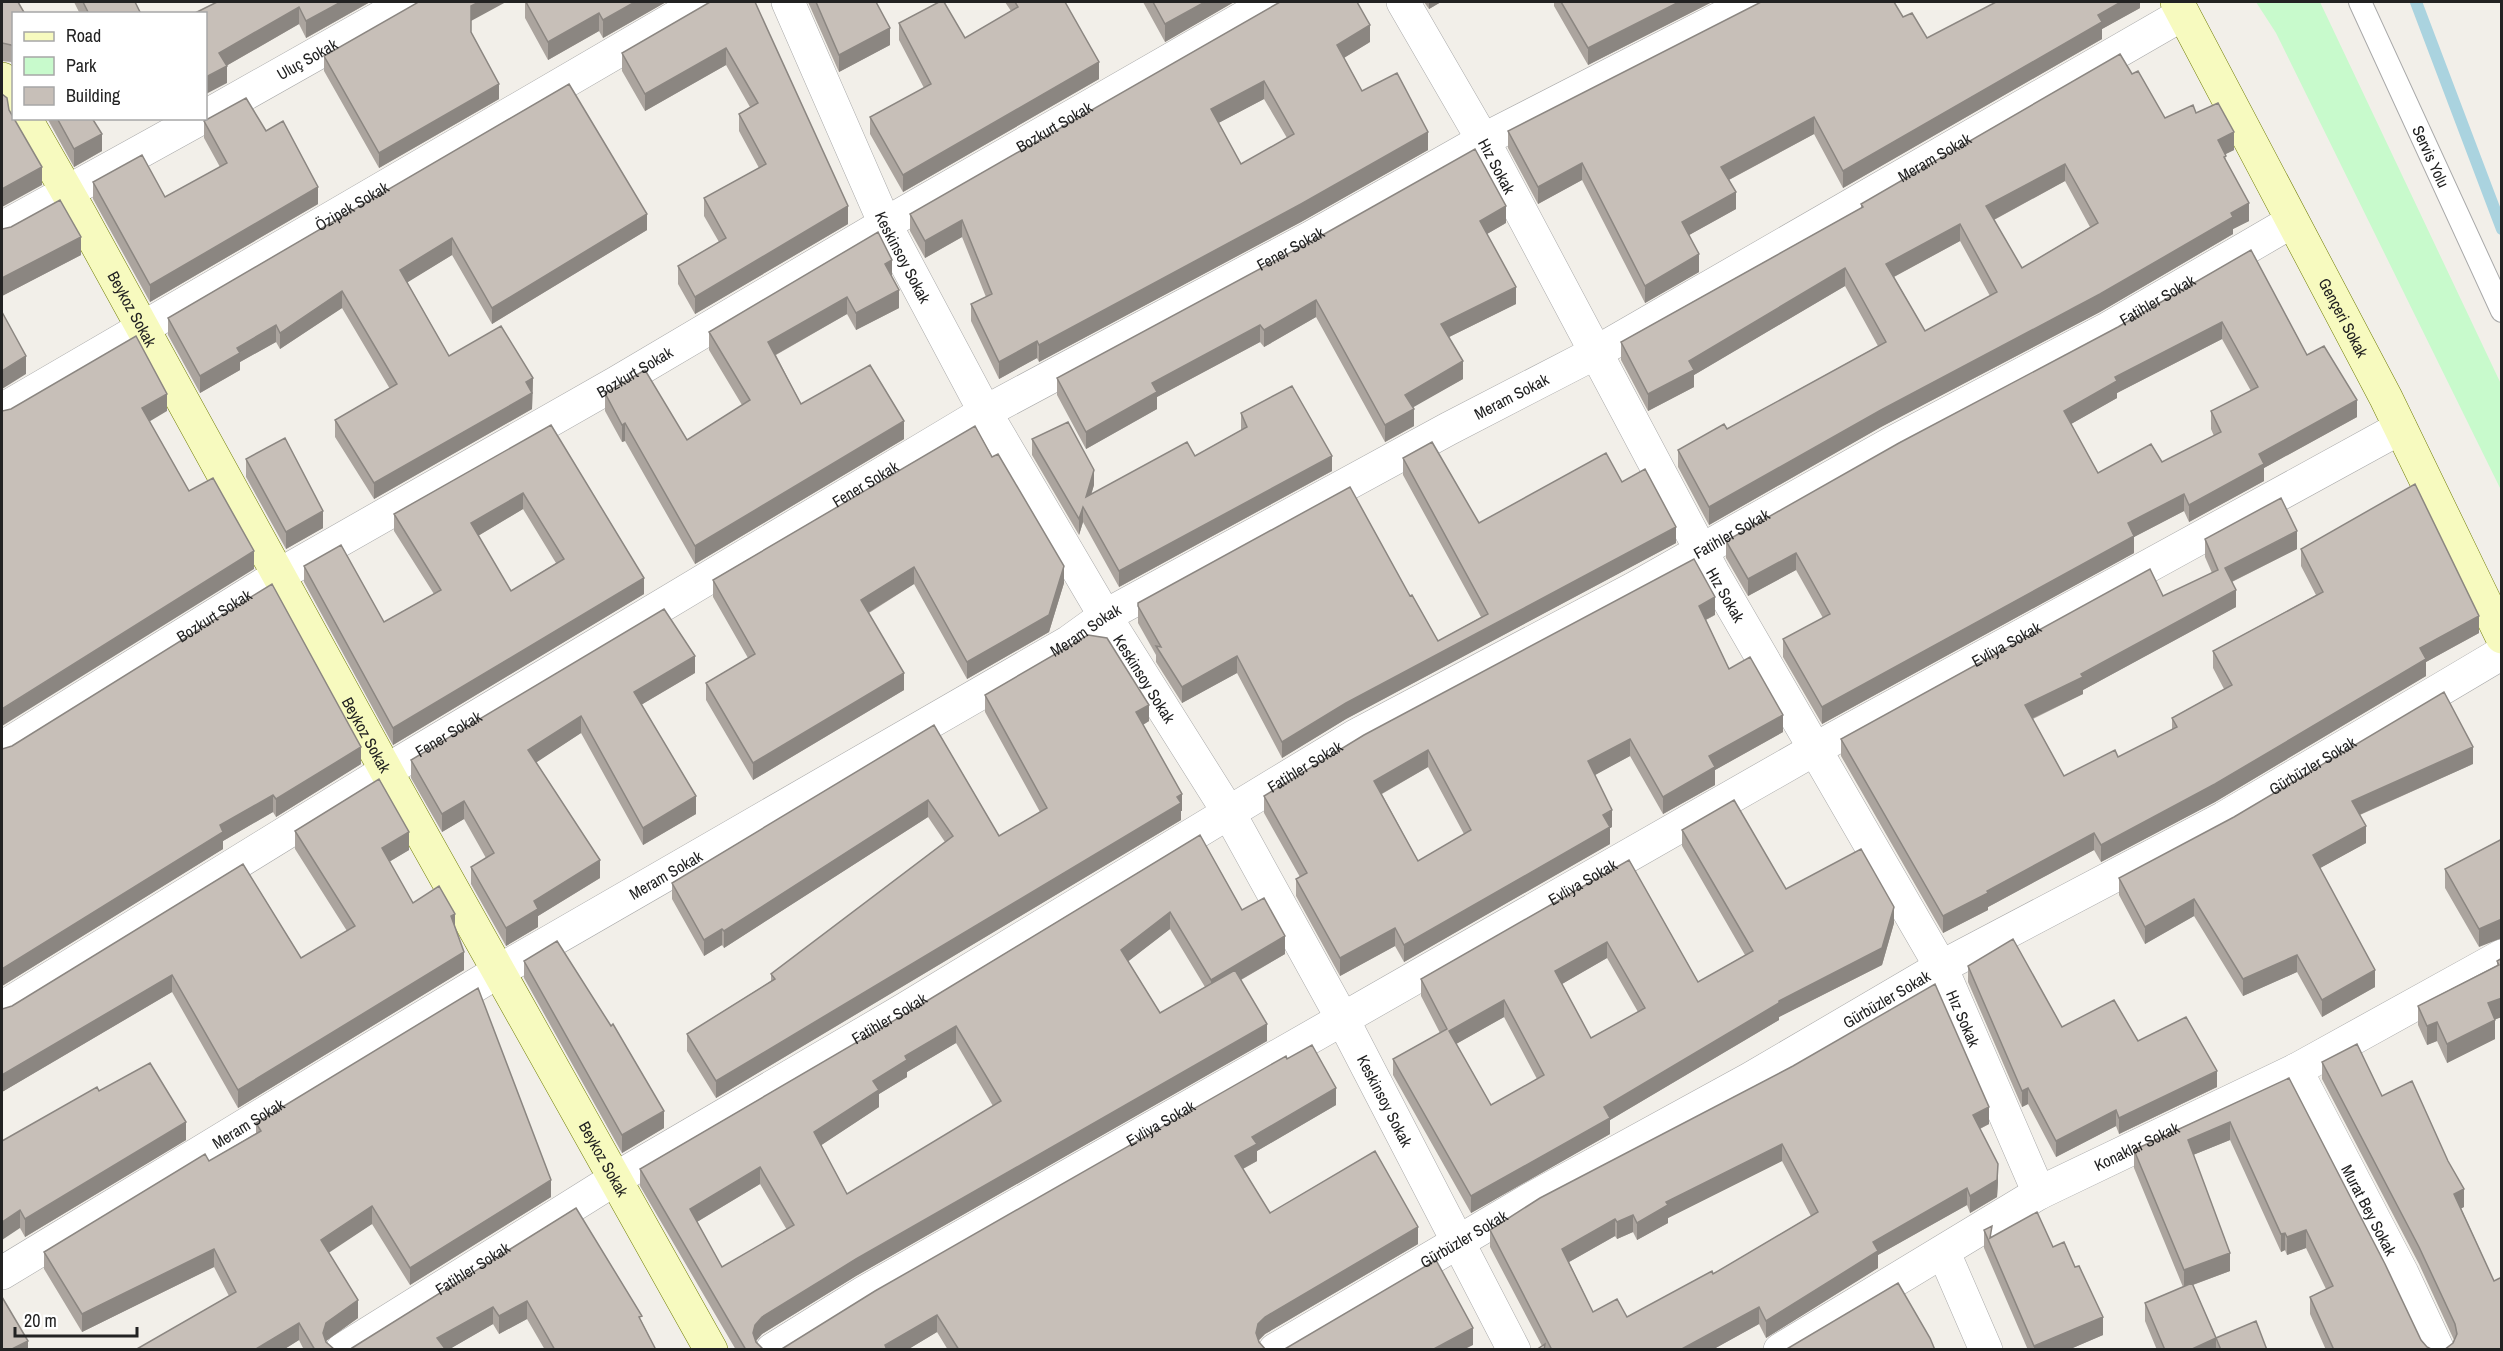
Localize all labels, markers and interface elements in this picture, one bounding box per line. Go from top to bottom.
legend [12,12,207,120]
text: Road [66,23,101,48]
street label: Uluç Sokak [273,33,342,85]
text: Park [66,53,97,78]
text: Building [66,83,121,108]
street label: Bozkurt Sokak [1012,96,1097,157]
street label: Servis Yolu [2407,122,2455,191]
street label: Meram Sokak [1894,127,1975,187]
street label: Hız Sokak [1473,134,1521,198]
street label: Özipek Sokak [311,176,393,236]
street label: Keskinsoy Sokak [870,208,936,307]
street label: Fener Sokak [1253,221,1329,276]
street label: Beykoz Sokak [103,267,162,351]
street label: Fatihler Sokak [2116,269,2200,330]
street label: Gençeri Sokak [2314,274,2374,362]
street label: Bozkurt Sokak [593,341,677,403]
street label: Meram Sokak [1470,368,1553,425]
street label: Fener Sokak [828,455,903,512]
street label: Fatihler Sokak [1689,503,1774,564]
street label: Hız Sokak [1701,563,1750,627]
street label: Bozkurt Sokak [172,584,256,647]
street label: Meram Sokak [1046,598,1125,662]
street label: Evliya Sokak [1968,616,2045,672]
street label: Keskinsoy Sokak [1108,630,1181,728]
street label: Beykoz Sokak [337,693,396,777]
street label: Fener Sokak [411,705,486,762]
street label: Gürbüzler Sokak [2265,731,2360,800]
street label: Fatihler Sokak [1263,735,1347,798]
street label: Meram Sokak [625,845,707,905]
street label: Evliya Sokak [1544,853,1621,910]
street label: Gürbüzler Sokak [1839,965,1934,1033]
street label: Fatihler Sokak [848,987,931,1049]
street label: Hız Sokak [1941,987,1985,1051]
street label: Keskinsoy Sokak [1352,1051,1418,1151]
street label: Meram Sokak [208,1093,289,1154]
street label: Evliya Sokak [1122,1094,1199,1151]
street label: Konaklar Sokak [2090,1116,2183,1176]
street label: Beykoz Sokak [574,1117,634,1201]
street label: Murat Bey Sokak [2336,1161,2402,1260]
street label: Gürbüzler Sokak [1416,1204,1512,1273]
street label: Fatihler Sokak [431,1236,514,1300]
scale bar [15,1300,136,1338]
text: 20 m [24,1308,57,1333]

